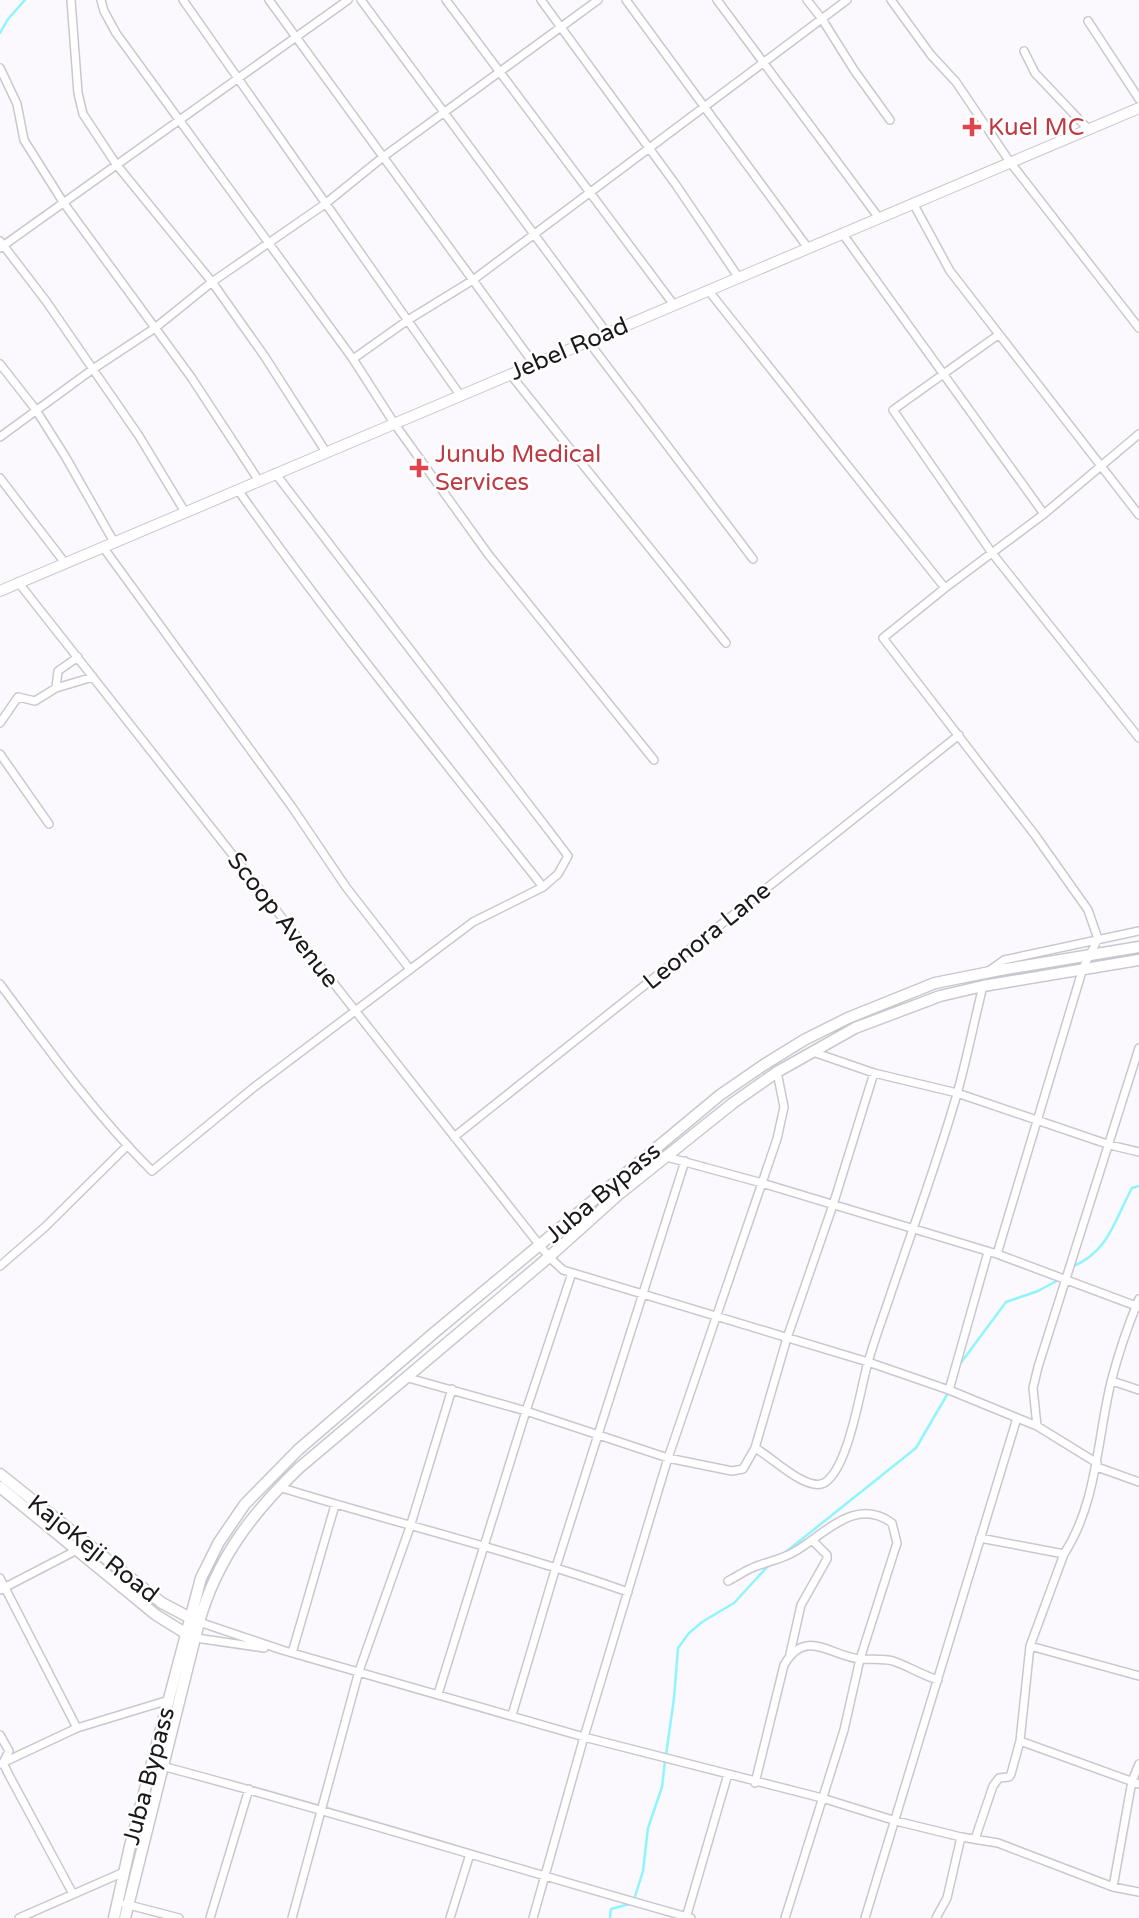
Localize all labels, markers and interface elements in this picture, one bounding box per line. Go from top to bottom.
place label: Kuel MC [988,113,1084,142]
marker: Kuel MC [962,117,982,137]
street label: Jebel Road [505,311,633,387]
place label: Junub Medical Services [435,440,601,497]
marker: Junub Medical Services [409,458,429,478]
street label: Scoop Avenue [221,846,345,994]
street label: Leonora Lane [637,876,777,996]
street label: Juba Bypass [539,1136,667,1250]
street label: KajoKeji Road [22,1489,164,1609]
street label: Juba Bypass [117,1704,181,1848]

